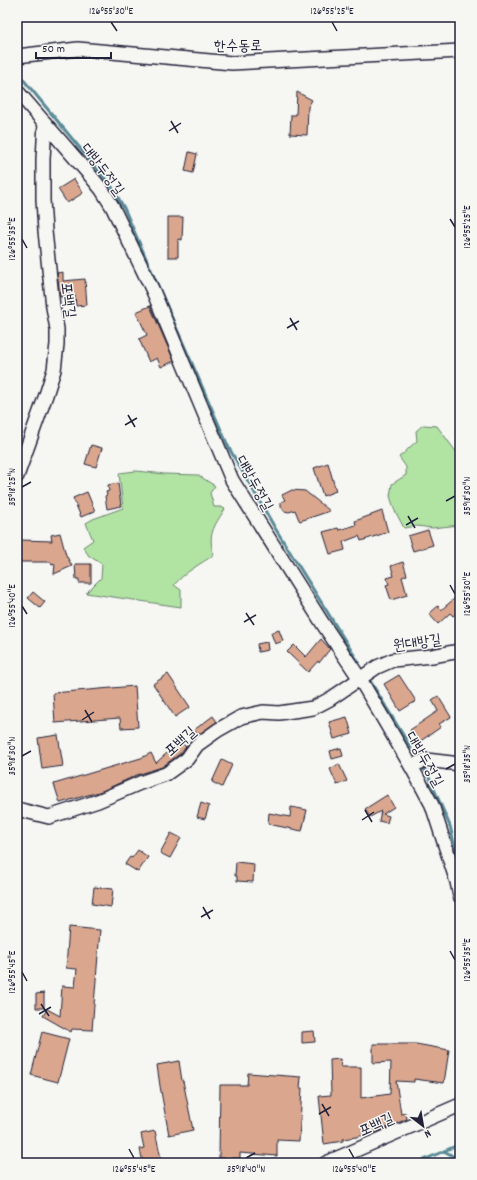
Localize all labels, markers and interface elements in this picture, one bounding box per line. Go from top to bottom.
text: 126°55'30"E [89,5,133,19]
text: 126°55'25"E [311,5,354,19]
scale bar [36,34,111,60]
street label: 한수동로 [214,36,262,58]
text: 50 m [42,41,65,58]
street label: 대방두정길 [74,139,128,201]
text: 126°55'25"E [461,205,475,249]
text: 126°55'35"E [6,217,20,261]
street label: 포백길 [54,281,80,320]
street label: 대방두정길 [229,452,278,516]
text: 35°18'25"N [6,468,20,506]
text: 35°18'30"N [461,477,475,515]
text: 126°55'30"E [461,572,475,616]
text: 126°55'40"E [6,584,20,628]
street label: 원대방길 [392,630,443,658]
street label: 포백길 [161,722,202,763]
street label: 대방두정길 [399,728,448,792]
text: 35°18'30"N [6,737,20,775]
text: 35°18'35"N [461,745,475,783]
text: 126°55'35"E [461,938,475,982]
text: 126°55'45"E [6,950,20,993]
north arrow [403,1106,443,1146]
street label: 포백길 [356,1108,398,1143]
text: N [420,1125,434,1141]
text: 126°55'45"E [113,1163,156,1177]
text: 35°18'40"N [227,1163,265,1177]
text: 126°55'40"E [332,1163,376,1177]

